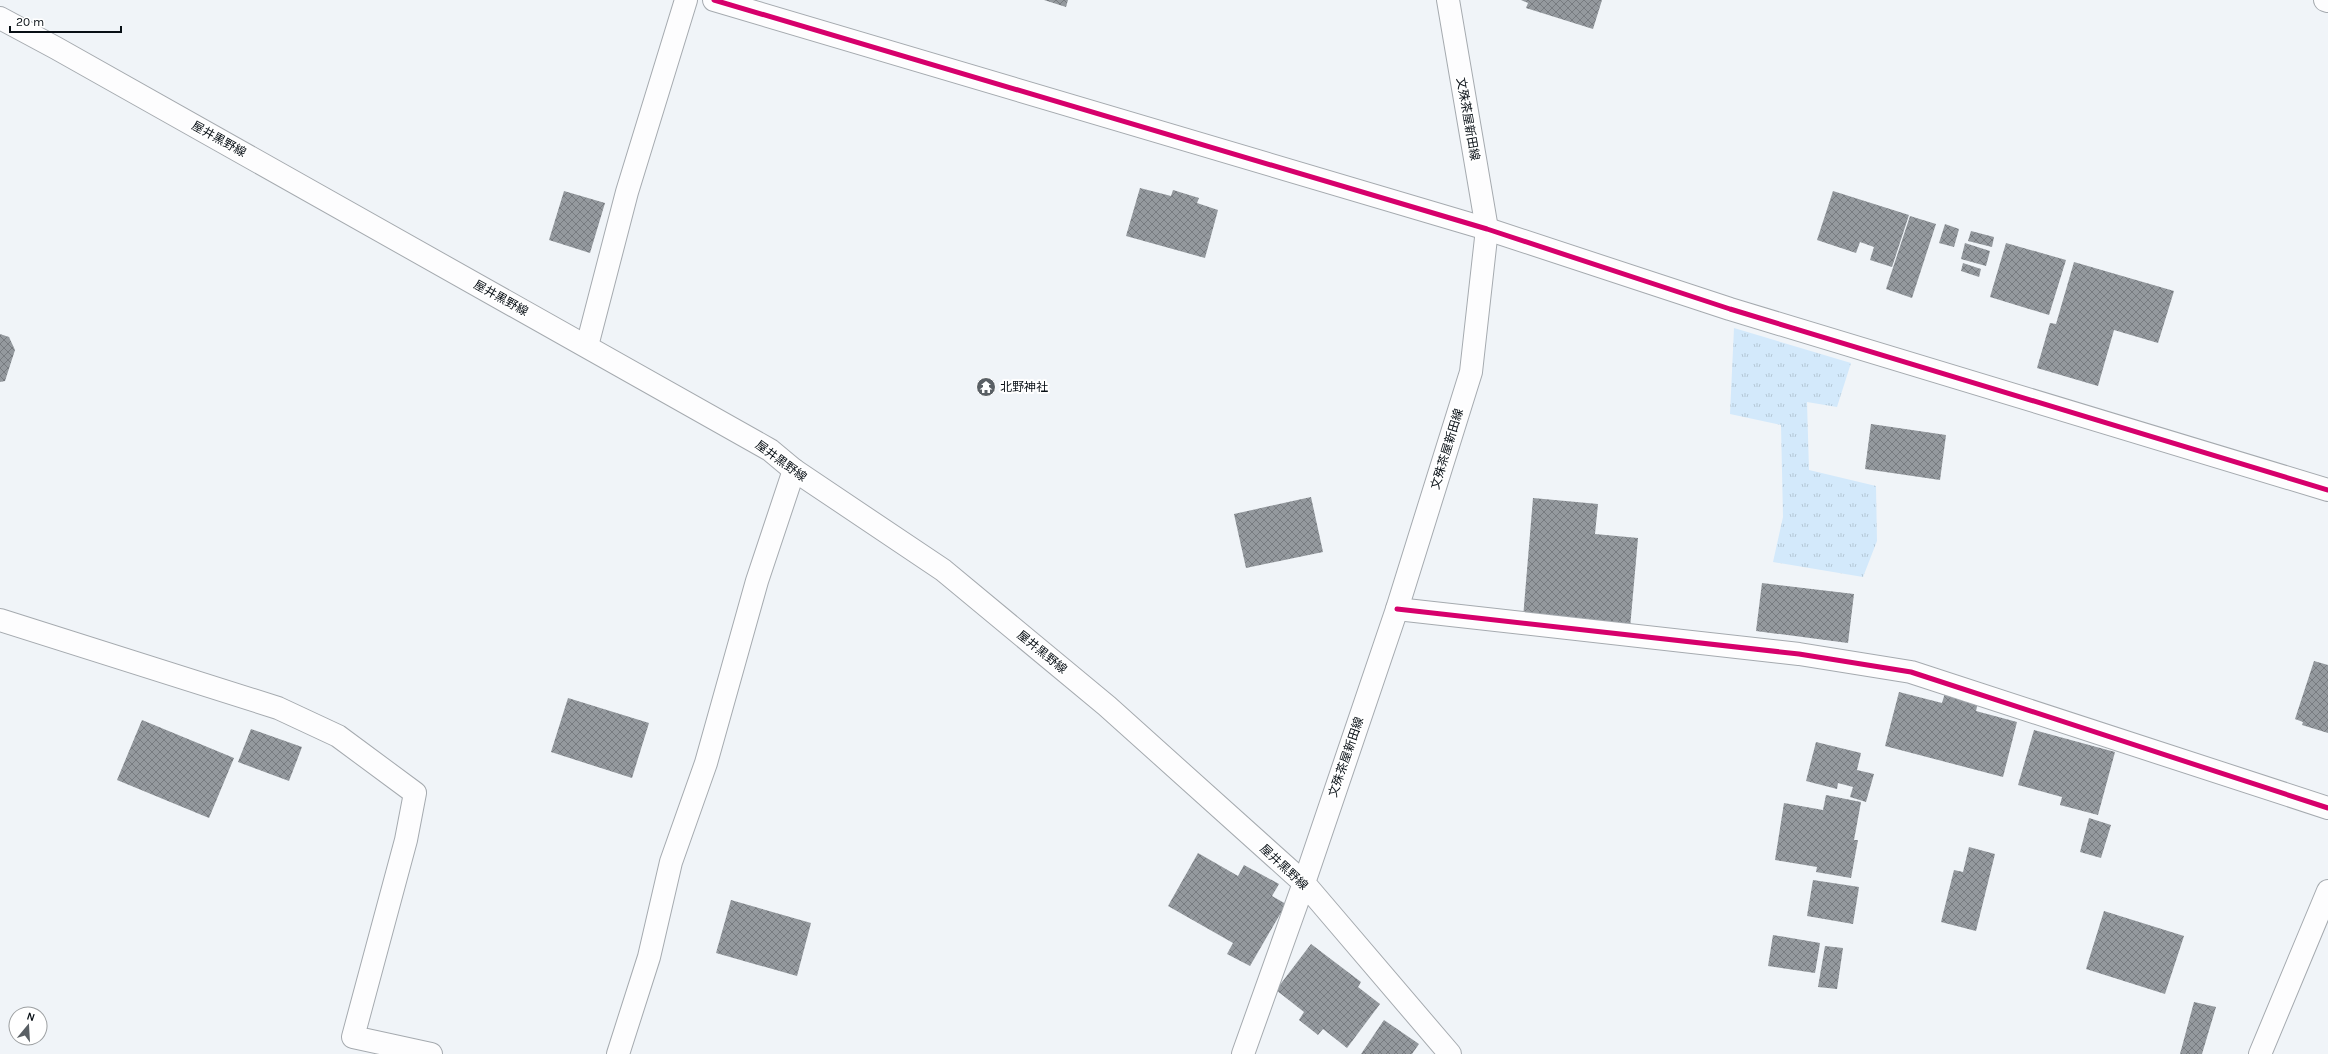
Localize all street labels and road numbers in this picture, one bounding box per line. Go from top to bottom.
street label: 文殊茶屋新田線 [1454,76,1482,162]
street label: 屋井黒野線 [189,118,249,160]
street label: 屋井黒野線 [471,277,531,319]
street label: 文殊茶屋新田線 [1428,407,1466,491]
street label: 屋井黒野線 [753,438,809,484]
street label: 屋井黒野線 [1014,628,1070,676]
street label: 文殊茶屋新田線 [1326,715,1366,799]
street label: 屋井黒野線 [1257,841,1311,893]

